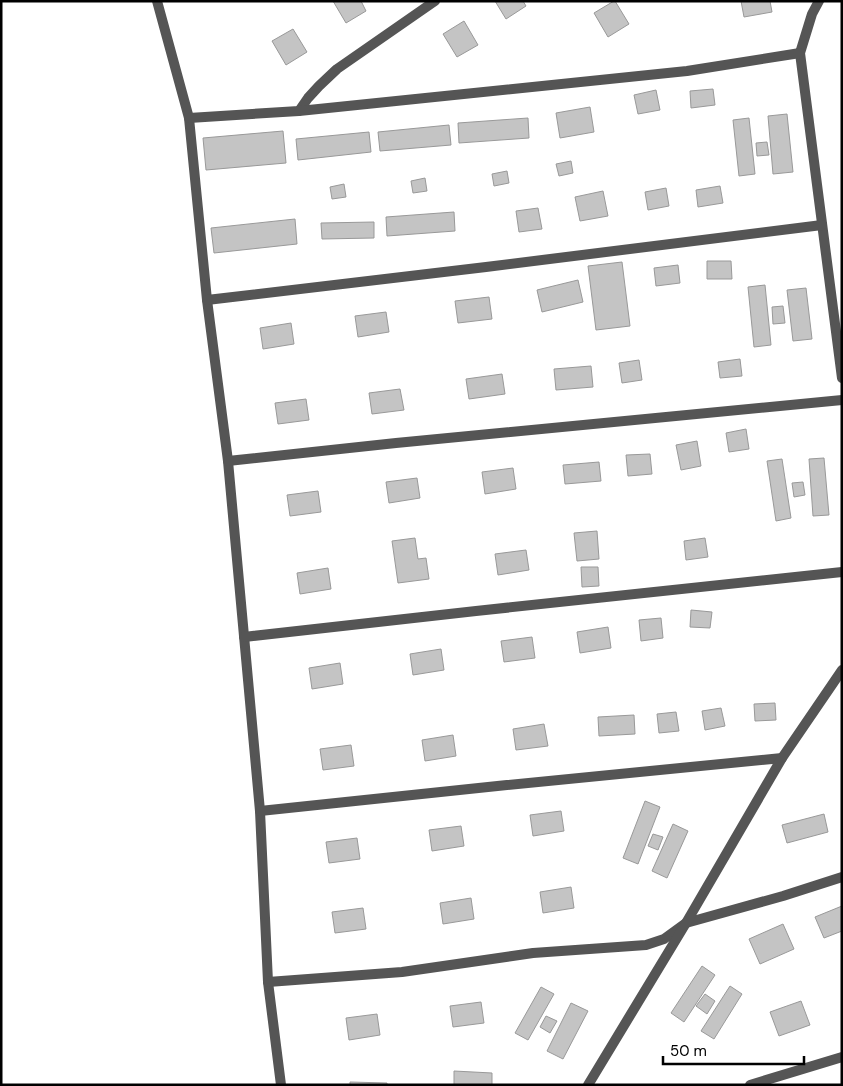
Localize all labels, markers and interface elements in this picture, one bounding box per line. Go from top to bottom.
scale bar [663,1034,804,1066]
text: 50 m [670,1041,707,1061]

